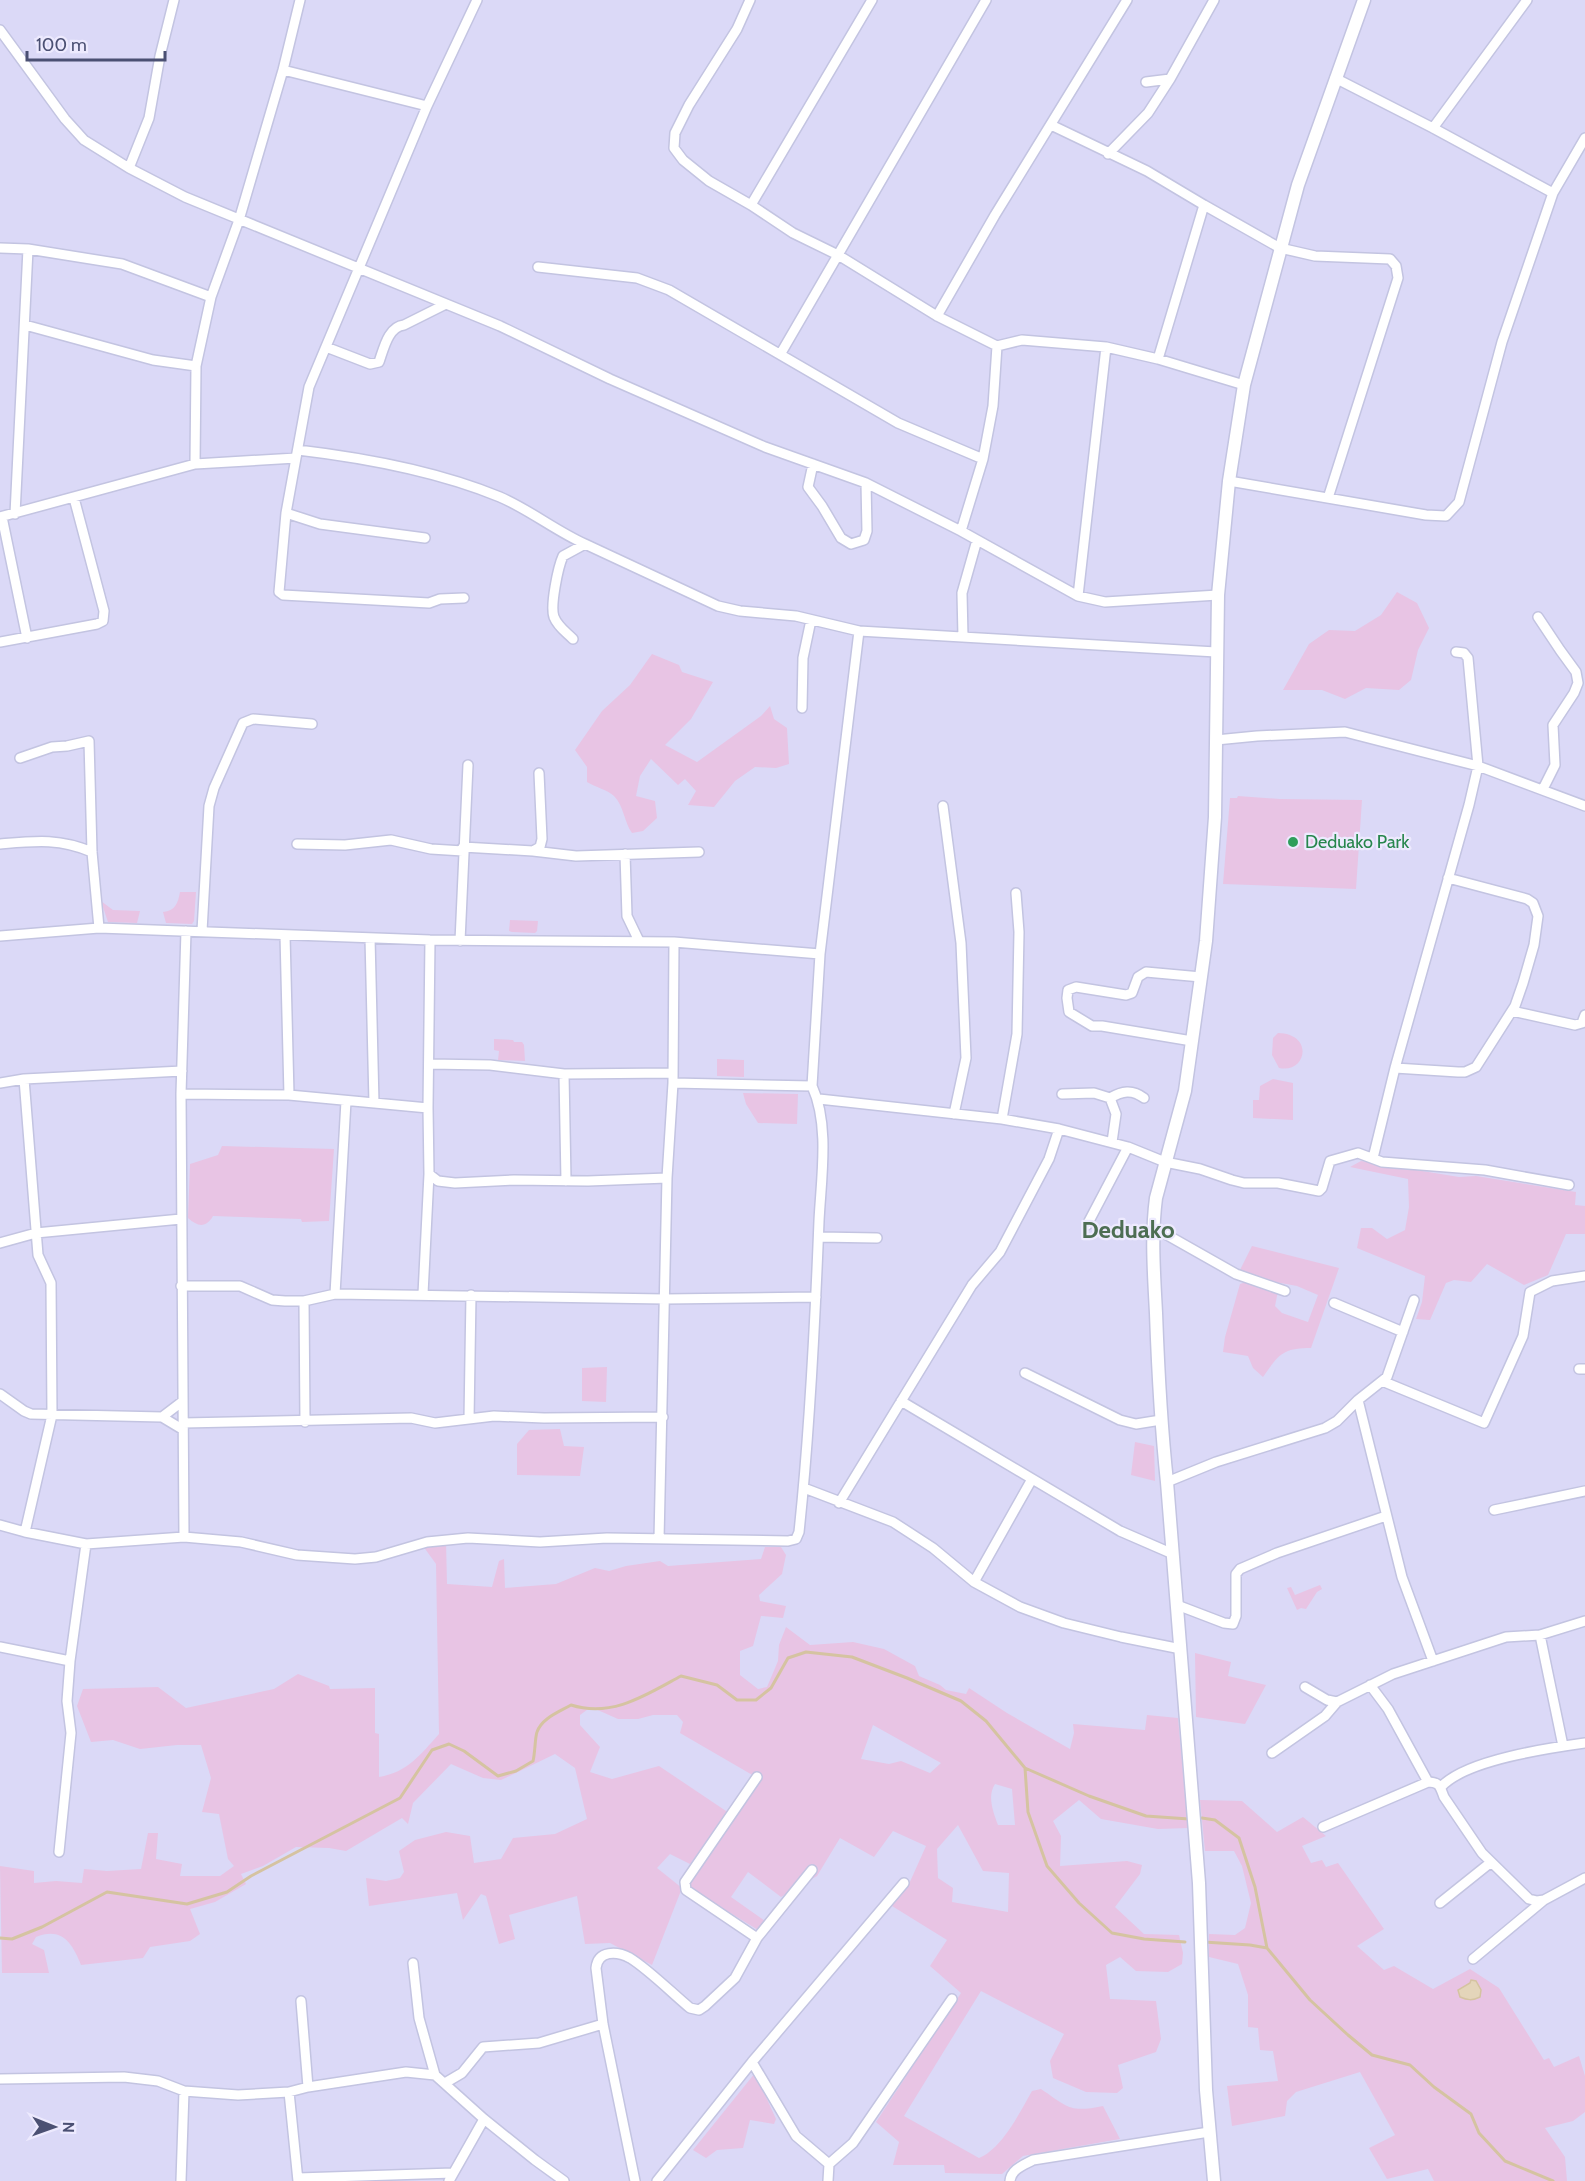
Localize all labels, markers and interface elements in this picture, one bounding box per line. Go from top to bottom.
scale bar [27,24,165,62]
text: 100 m [36,34,87,56]
place label: Deduako Park [1305,831,1410,853]
marker: Deduako Park [1286,835,1300,849]
district label: Deduako [1081,1215,1175,1244]
north arrow [24,2097,84,2157]
text: N [59,2121,78,2133]

